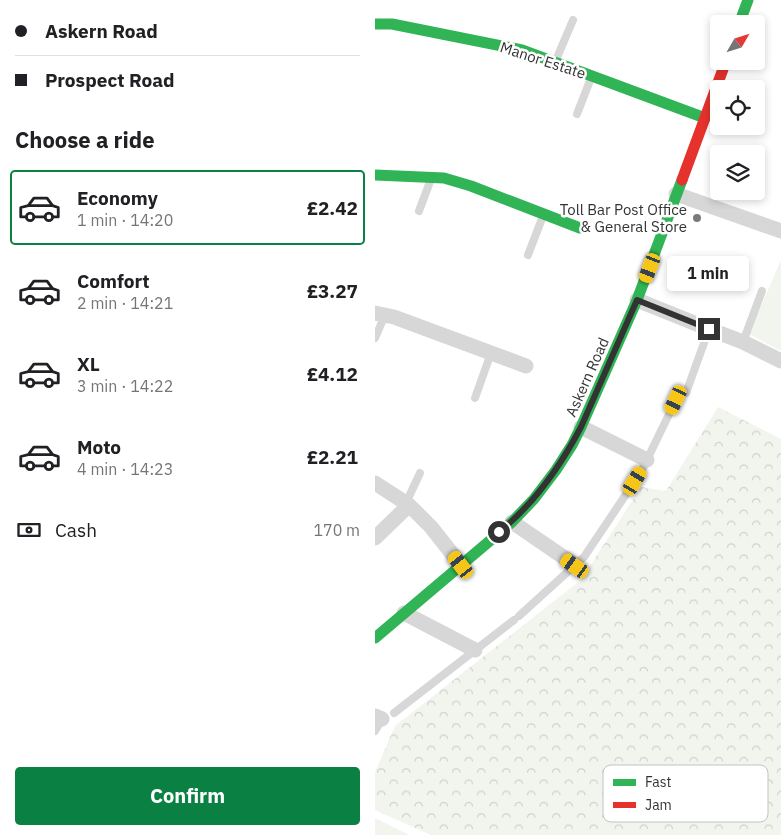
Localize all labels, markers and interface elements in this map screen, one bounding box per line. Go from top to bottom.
north arrow [710,15,765,70]
map controls [710,15,765,200]
text: Askern Road [45,19,158,43]
street label: Manor Estate [498,37,588,83]
text: Prospect Road [45,68,175,92]
button: locate [710,80,765,135]
text: Choose a ride [15,125,155,154]
button: layers [710,145,765,200]
icon: car [17,185,62,230]
text: Economy [77,186,158,210]
text: £2.42 [307,196,358,220]
place label: Toll Bar Post Office & General Store [560,200,687,236]
text: 1 min · 14:20 [77,210,173,230]
marker: Toll Bar Post Office & General Store [691,212,703,224]
car [637,251,662,285]
callout: 1 min [668,256,750,292]
text: 1 min [687,263,729,283]
icon: car [17,268,62,313]
text: Comfort [77,269,150,293]
text: £3.27 [307,279,358,303]
text: 2 min · 14:21 [77,293,173,313]
route end [698,318,720,340]
street label: Askern Road [561,334,613,420]
icon: car [17,351,62,396]
text: XL [77,352,100,376]
text: £4.12 [307,362,358,386]
text: 3 min · 14:22 [77,376,173,396]
car [662,383,689,417]
icon: car [17,434,62,479]
text: Moto [77,435,121,459]
text: £2.21 [307,445,358,469]
text: 4 min · 14:23 [77,459,173,479]
car [620,464,649,498]
icon: cash [15,516,43,544]
text: Cash [55,518,97,542]
text: 170 m [313,520,360,540]
route start [488,521,510,543]
car [445,549,476,581]
car [558,551,591,581]
legend [603,765,768,822]
button: Confirm [15,767,360,825]
text: Fast [645,773,671,791]
text: Jam [645,796,672,814]

